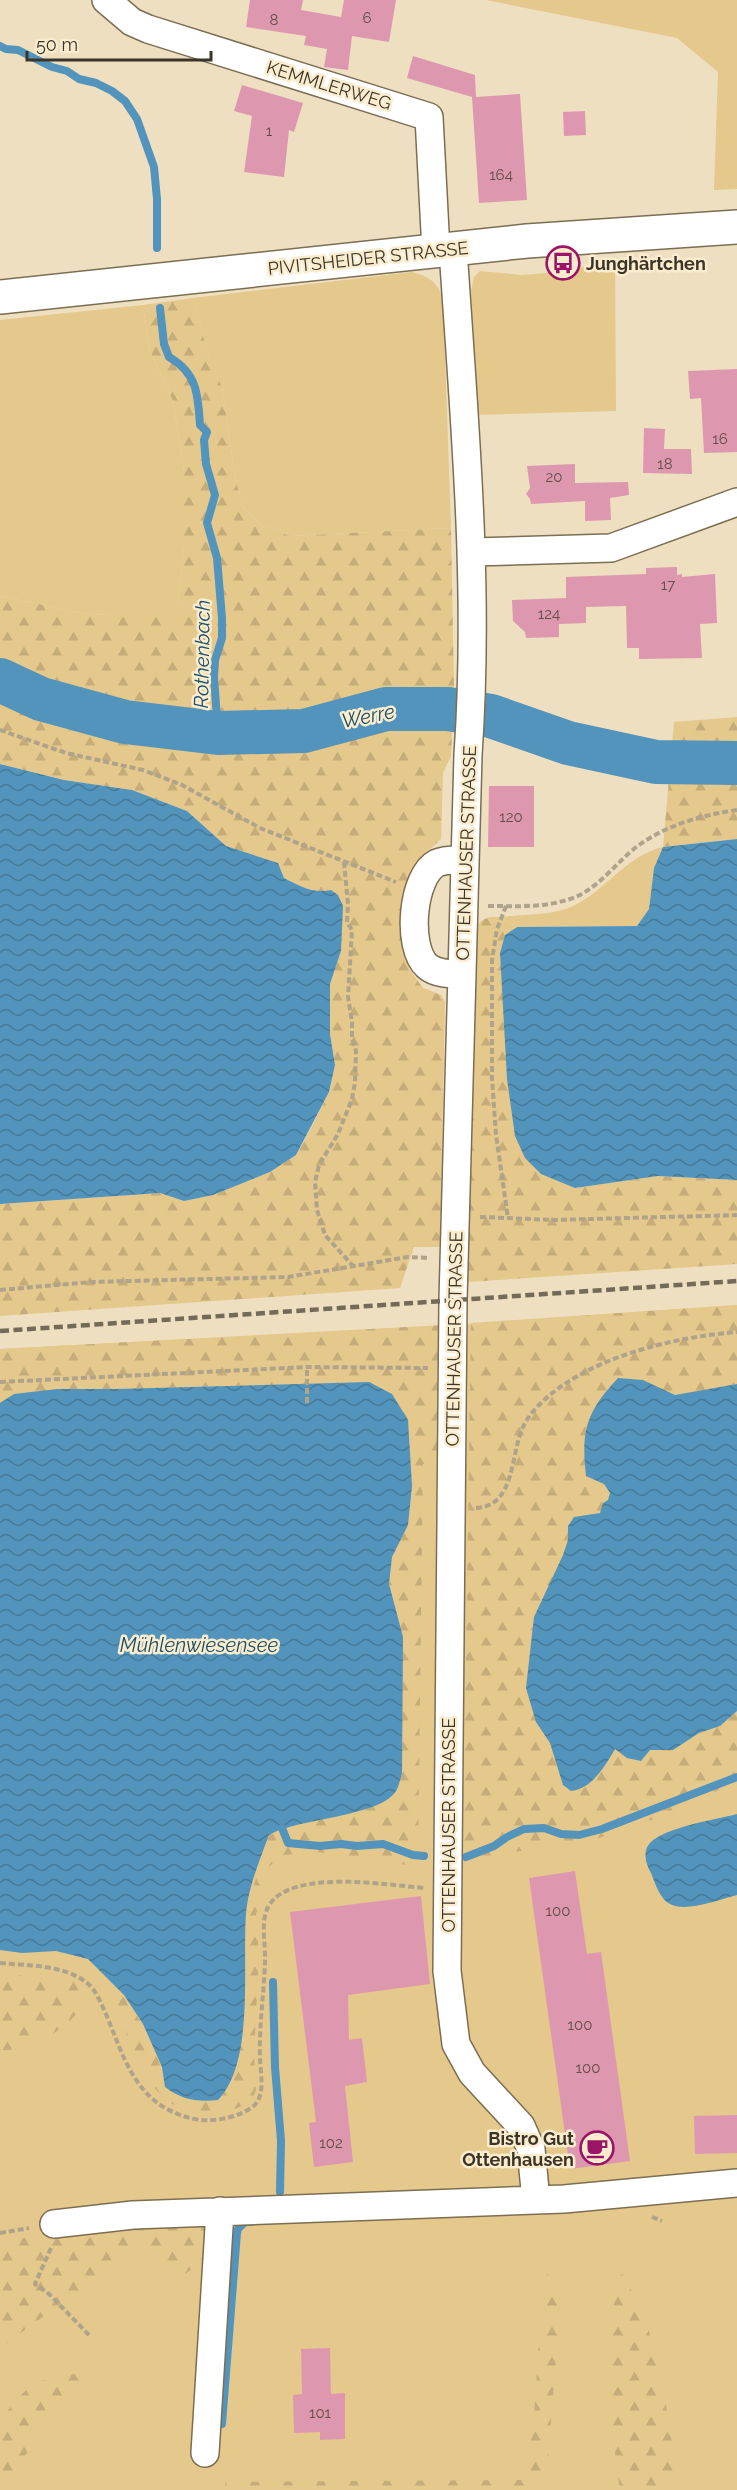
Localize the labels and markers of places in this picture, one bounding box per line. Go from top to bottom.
bus stop icon: Junghärtchen [545,245,581,281]
place label: Junghärtchen [586,253,706,274]
place label: Bistro Gut Ottenhausen [462,2128,574,2170]
cafe icon: Bistro Gut Ottenhausen [579,2130,615,2166]

